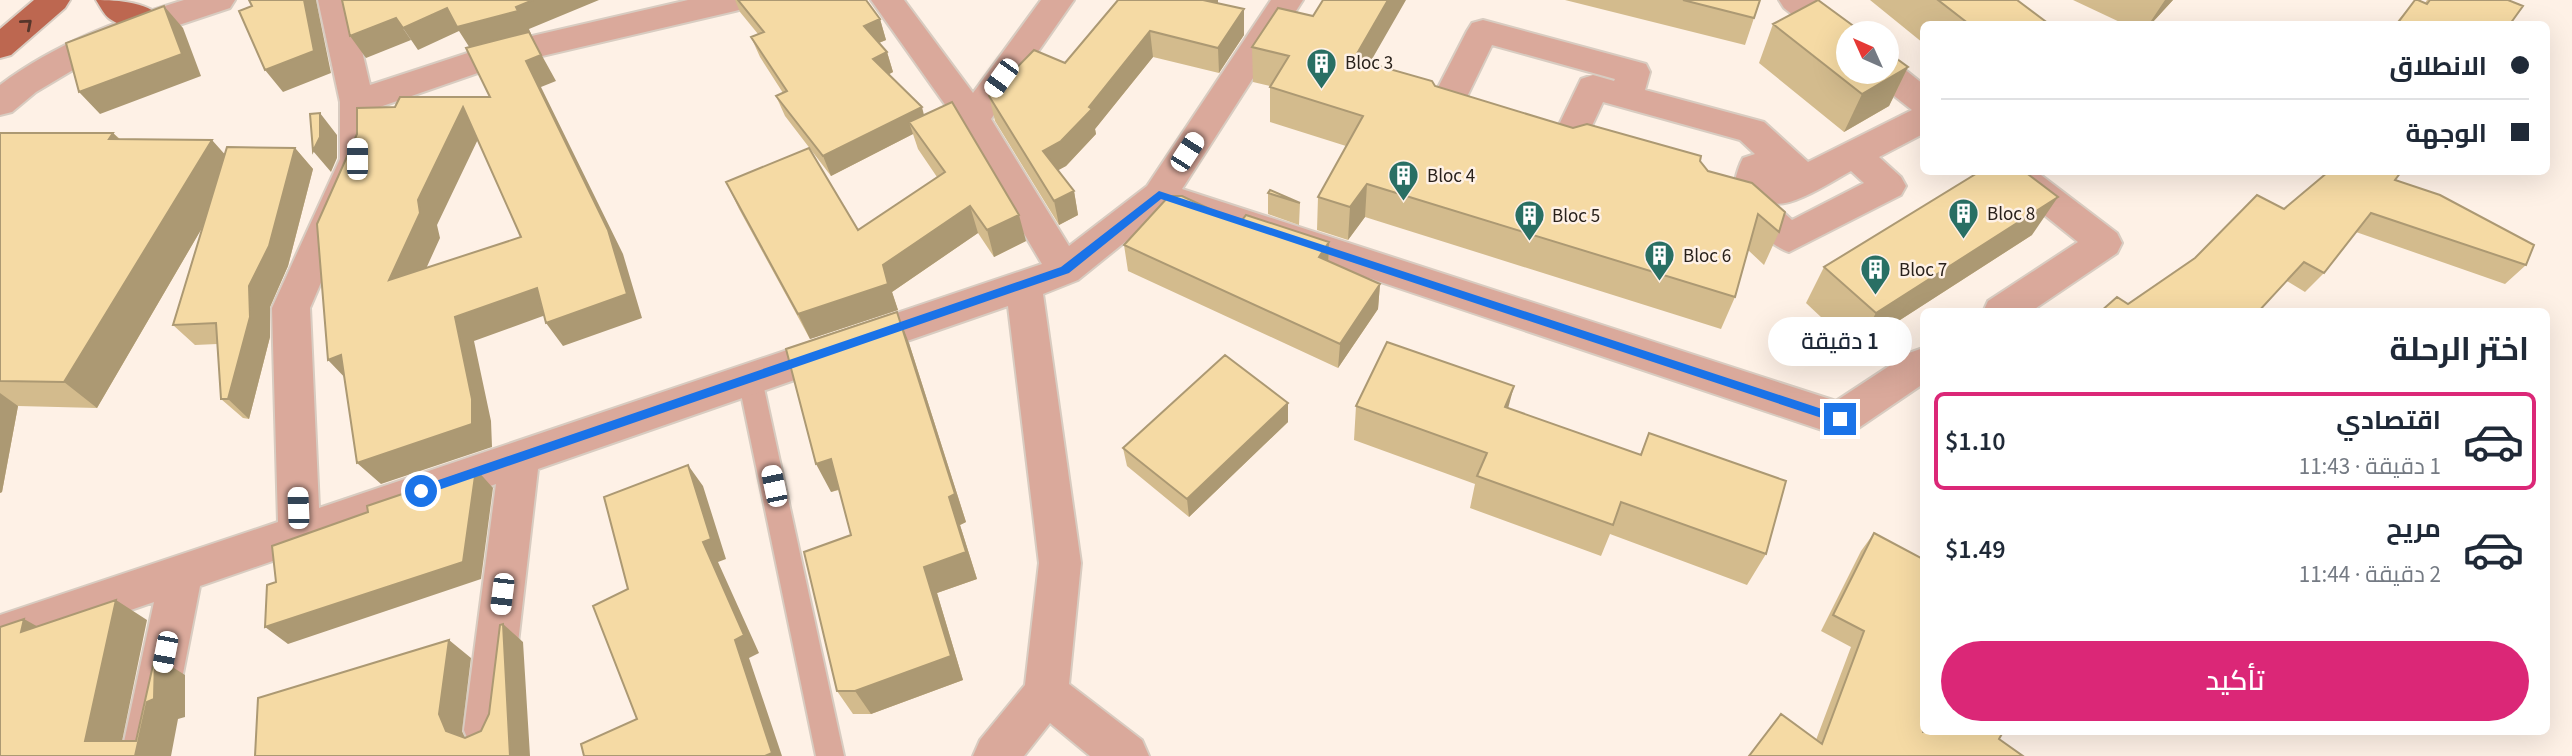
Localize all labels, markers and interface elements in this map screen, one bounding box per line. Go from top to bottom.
one-way arrow [19,20,32,32]
north arrow [1836,21,1899,84]
map controls [1836,21,1899,84]
building icon: Bloc 3 [1305,46,1339,90]
text: الانطلاق [2389,48,2487,85]
place label: Bloc 3 [1345,50,1393,77]
car [981,55,1022,101]
text: الوجهة [2406,115,2487,152]
car [1167,129,1208,175]
car [347,138,368,180]
building icon: Bloc 4 [1387,159,1421,203]
place label: Bloc 4 [1427,163,1475,190]
building icon: Bloc 8 [1947,197,1981,241]
building icon: Bloc 5 [1512,199,1546,243]
place label: Bloc 8 [1987,201,2035,228]
place label: Bloc 5 [1552,203,1600,230]
building icon: Bloc 6 [1643,239,1677,283]
place label: Bloc 6 [1683,243,1731,270]
building icon: Bloc 7 [1859,253,1893,297]
place label: Bloc 7 [1899,257,1947,284]
callout: 1 دقيقة [1768,318,1912,366]
text: 1 دقيقة [1801,325,1879,358]
text: اختر الرحلة [2390,327,2529,373]
text: اقتصادي [2336,402,2441,439]
route end [1824,403,1856,435]
icon: car [2462,410,2525,473]
text: $1.10 [1945,423,2006,460]
text: 1 دقيقة · 11:43 [2299,450,2441,483]
car [760,463,789,509]
route start [405,475,437,507]
car [287,487,310,529]
text: مريح [2386,510,2441,547]
icon: car [2462,518,2525,581]
text: $1.49 [1945,531,2006,568]
text: 2 دقيقة · 11:44 [2299,558,2441,591]
car [490,572,515,616]
car [151,629,180,675]
button: تأكيد [1941,641,2529,721]

